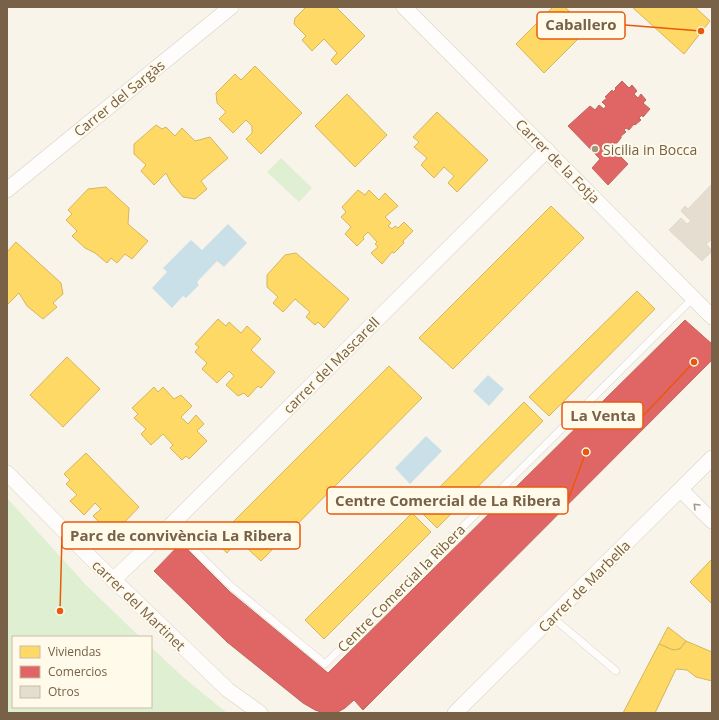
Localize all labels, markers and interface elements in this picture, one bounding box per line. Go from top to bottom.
callout: Caballero [537,12,625,39]
text: Caballero [545,14,617,34]
street label: Carrer del Sargàs [69,55,169,141]
street label: Carrer de la Fotja [512,115,604,207]
place label: Sicilia in Bocca [603,140,697,159]
marker: Sicilia in Bocca [590,144,600,154]
street label: carrer del Mascarell [279,313,383,417]
callout: La Venta [562,402,643,429]
text: La Venta [570,405,636,425]
callout: Centre Comercial de La Ribera [327,487,568,514]
text: Centre Comercial de La Ribera [335,490,561,510]
one-way arrow [693,503,701,511]
street label: Centre Comercial la Ribera [333,520,469,656]
callout: Parc de convivència La Ribera [62,522,300,549]
text: Parc de convivència La Ribera [70,525,292,545]
street label: Carrer de Marbella [534,536,634,636]
street label: carrer del Martinet [88,556,190,654]
legend [12,636,152,708]
text: Viviendas [48,643,101,660]
text: Comercios [48,663,108,680]
text: Otros [48,683,80,700]

